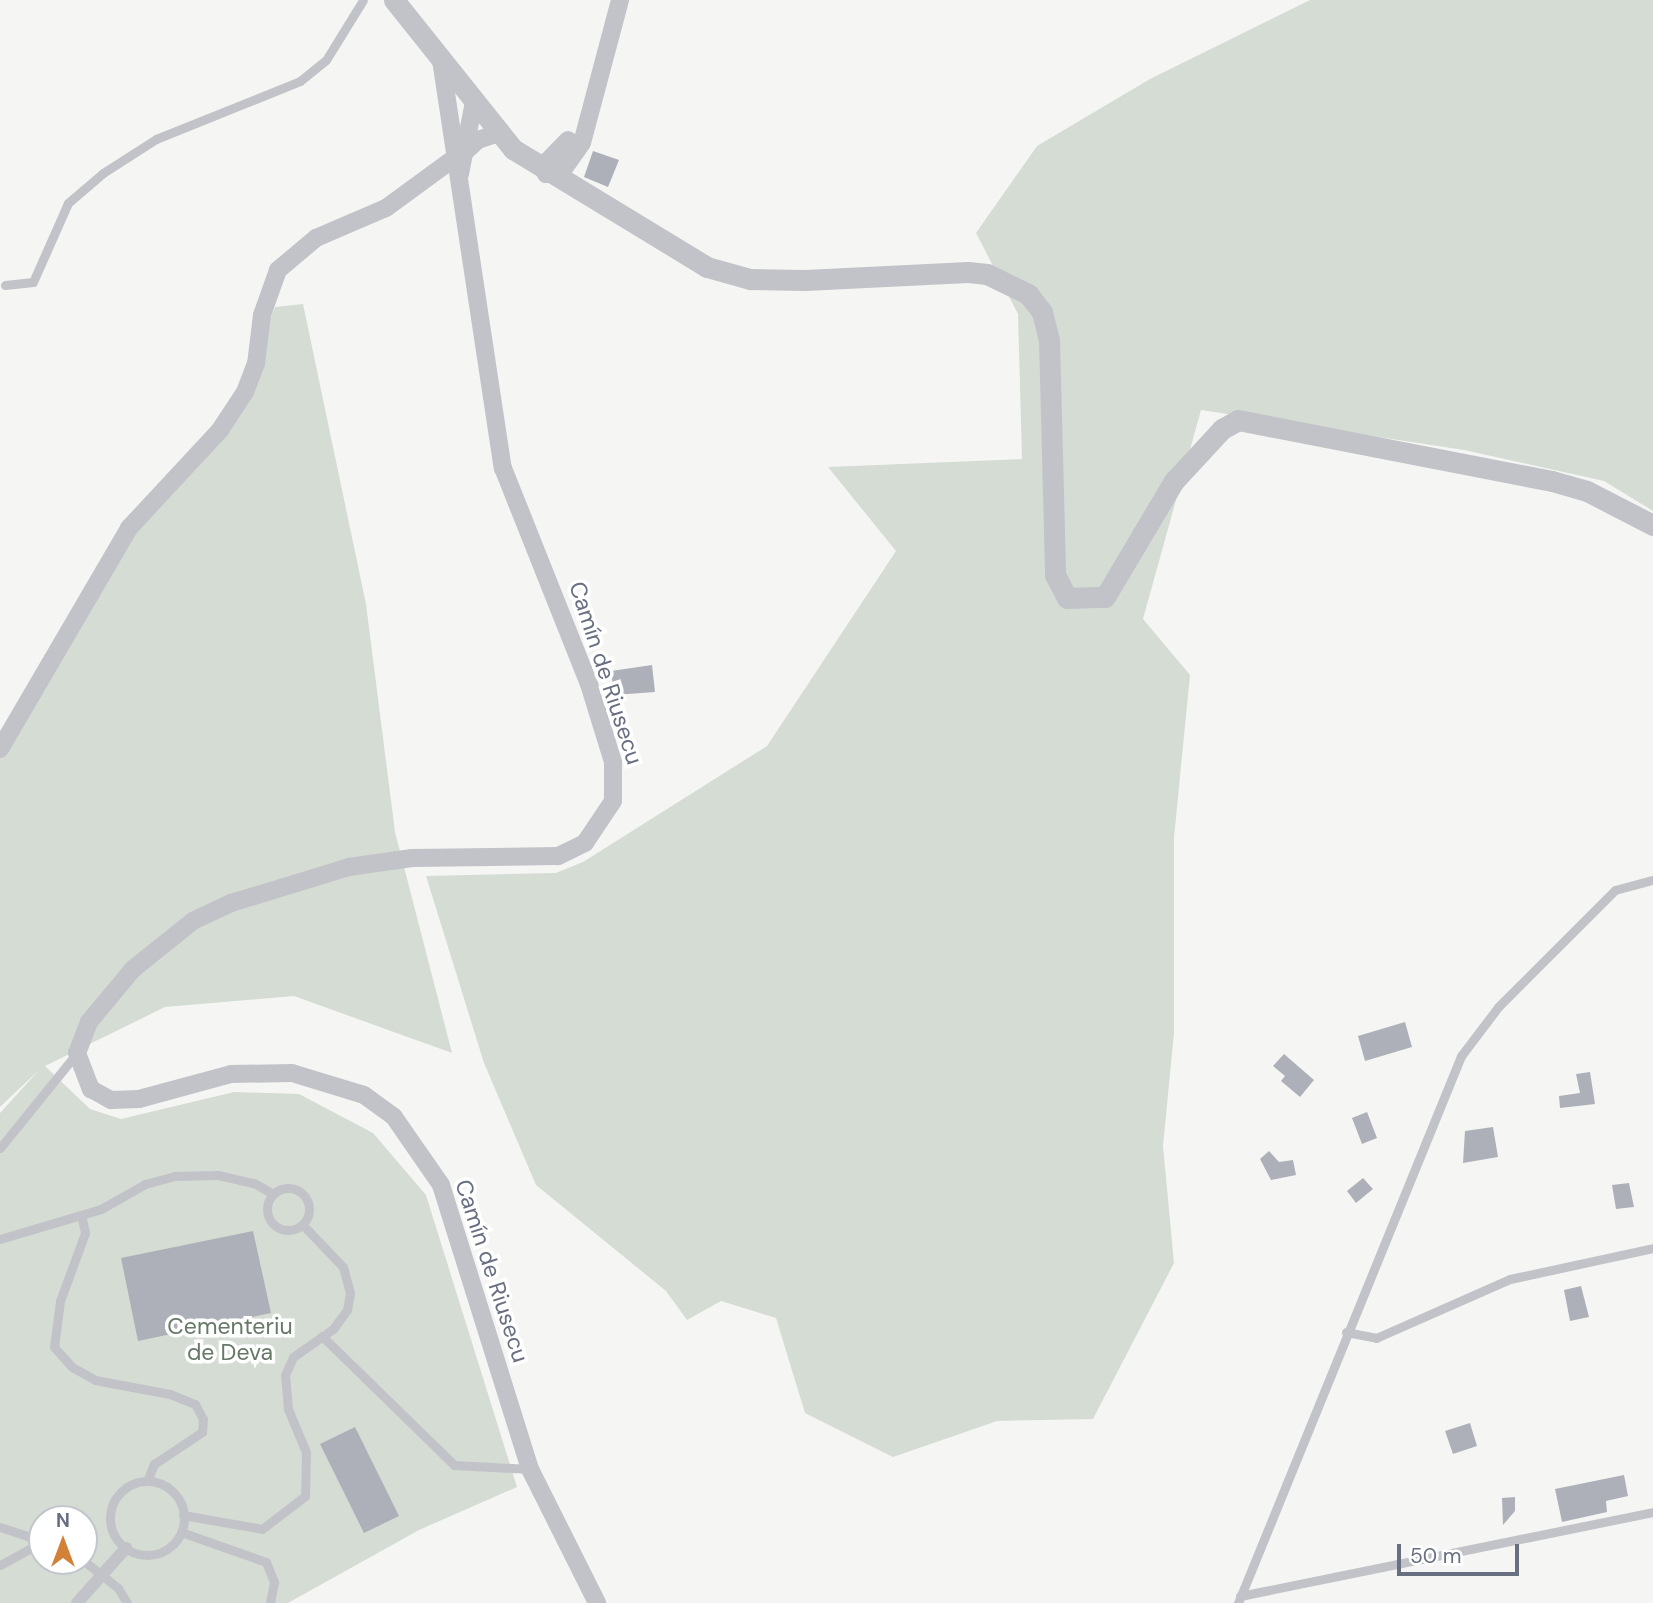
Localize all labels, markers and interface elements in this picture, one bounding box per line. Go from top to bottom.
street label: Camín de Riusecu [563,578,649,768]
street label: Camín de Riusecu [449,1176,535,1366]
park label: Cementeriu de Deva [167,1312,293,1366]
north arrow [28,1505,98,1575]
text: N [56,1508,70,1533]
scale bar [1401,1530,1524,1574]
text: 50 m [1410,1542,1461,1570]

